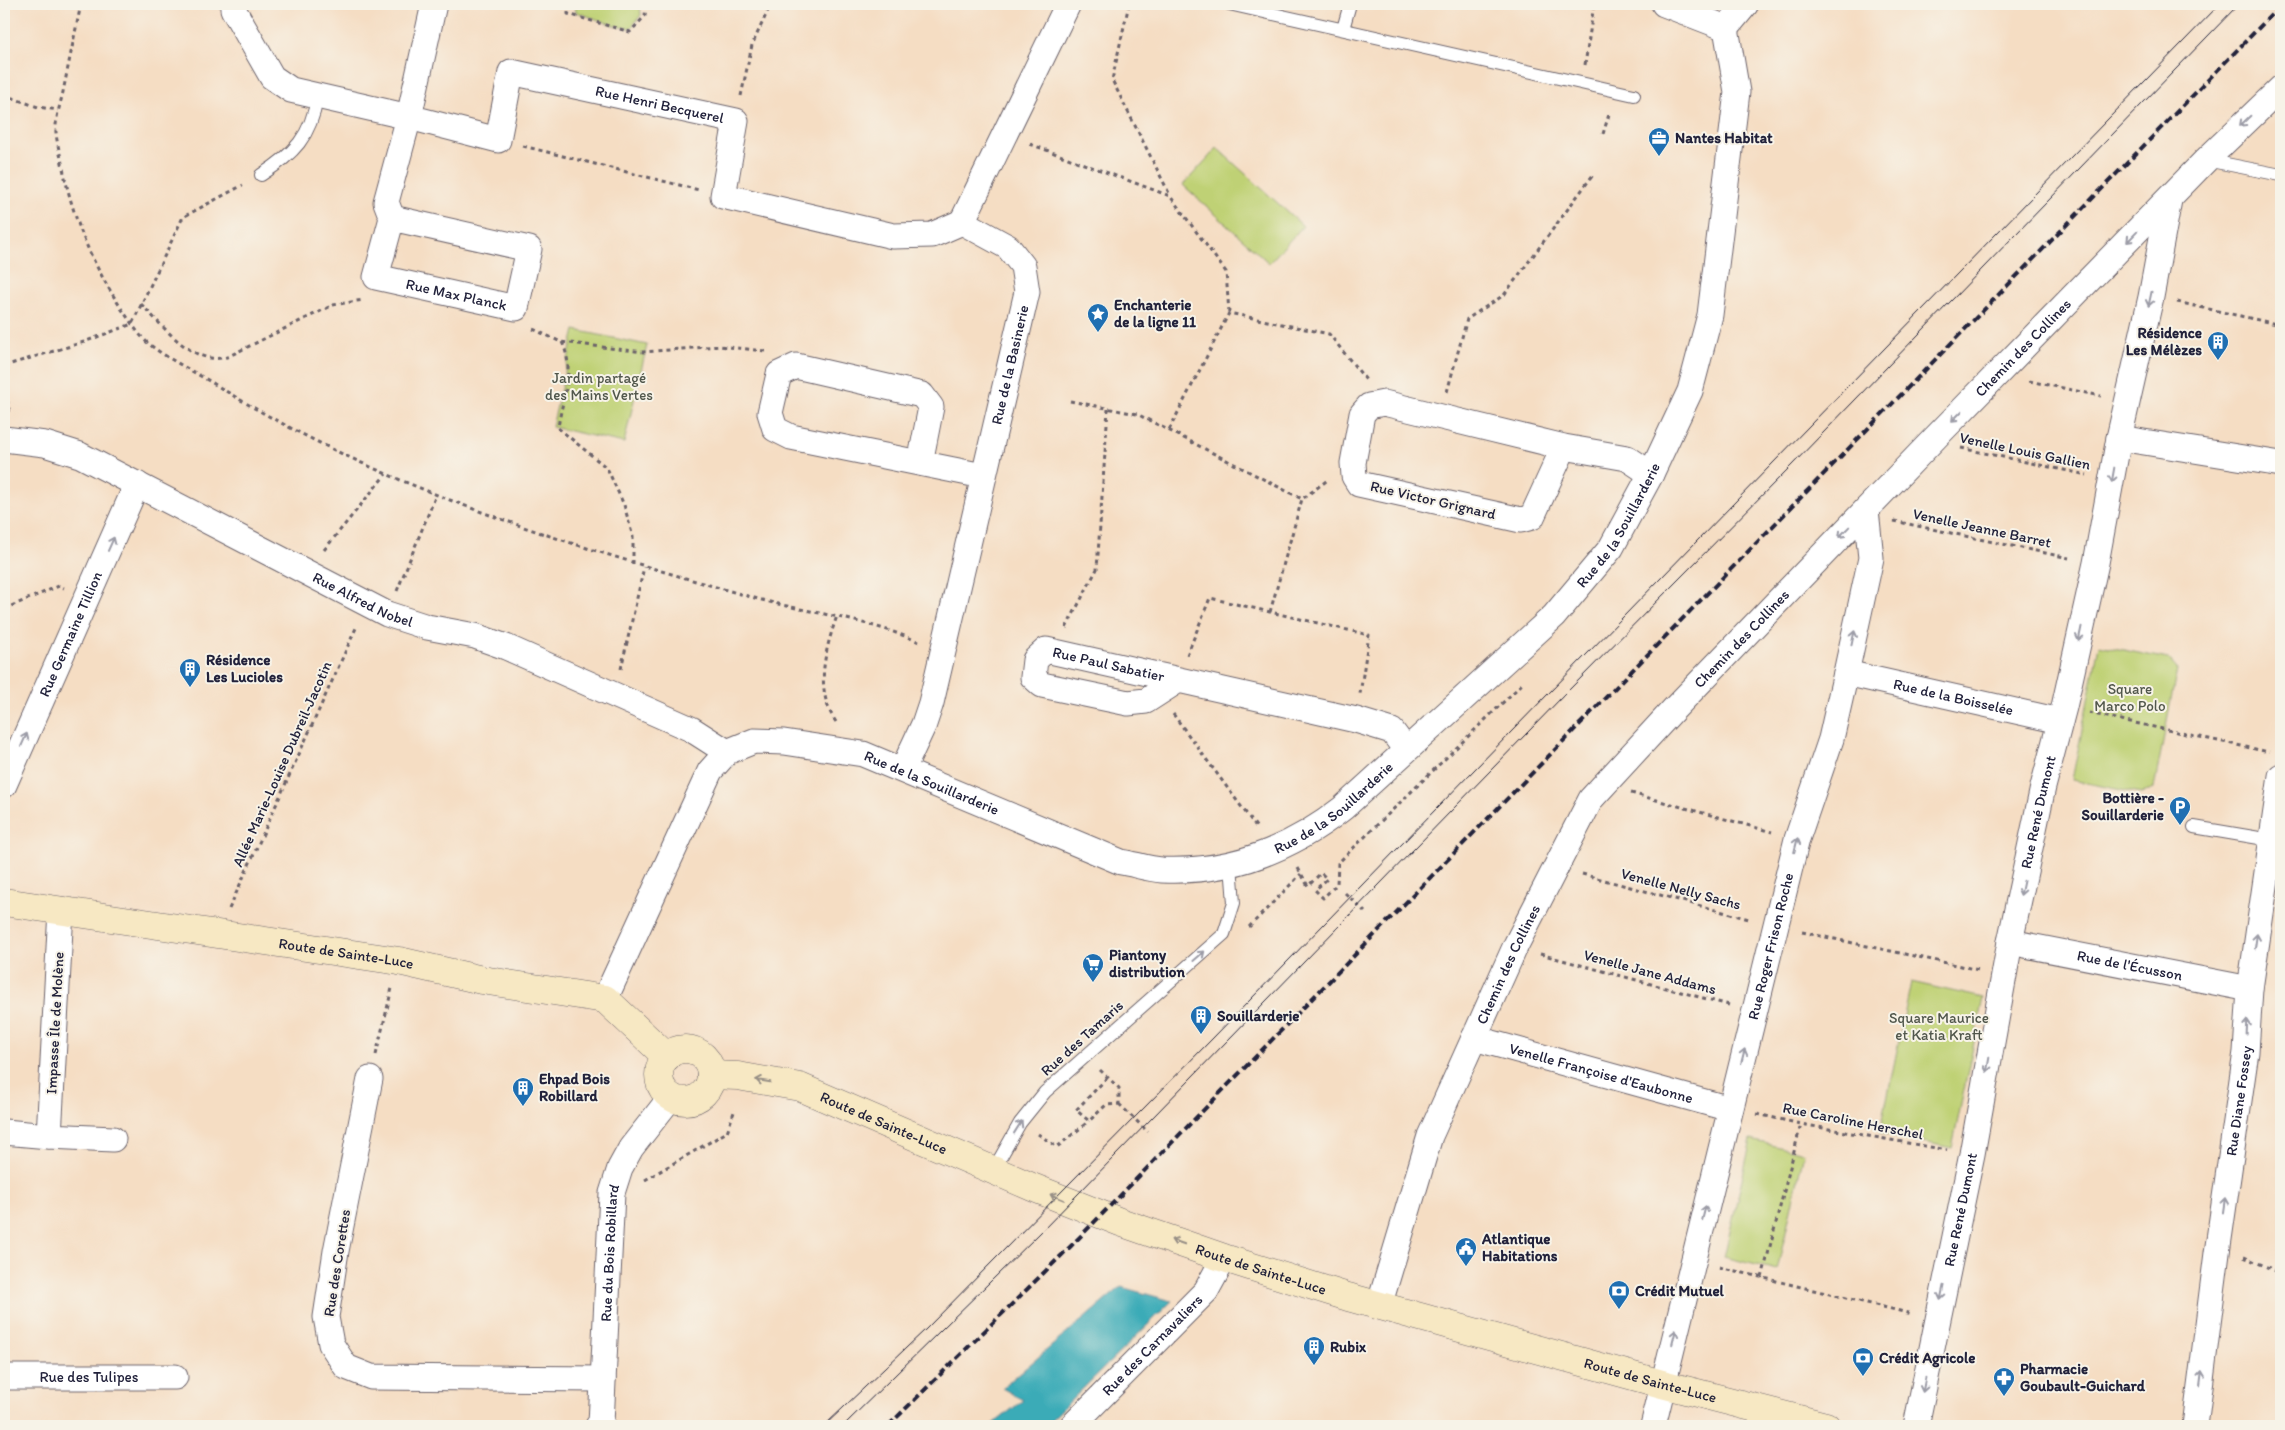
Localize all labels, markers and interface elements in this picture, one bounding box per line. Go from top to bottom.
street label: Rue Henri Becquerel [594,82,726,127]
one-way arrow [2240,114,2252,126]
office icon: Nantes Habitat [1647,126,1671,157]
place label: Nantes Habitat [1675,129,1773,147]
one-way arrow [2126,231,2138,244]
street label: Rue Max Planck [404,275,509,315]
one-way arrow [2145,291,2155,307]
street label: Chemin des Collines [1971,295,2075,400]
place label: Enchanterie de la ligne 11 [1114,296,1196,332]
place icon: Enchanterie de la ligne 11 [1086,302,1110,333]
street label: Rue de la Basinerie [987,303,1033,426]
place label: Résidence Les Mélèzes [2126,324,2202,359]
building icon: Résidence Les Mélèzes [2206,330,2230,361]
park label: Jardin partagé des Mains Vertes [545,369,653,404]
one-way arrow [1951,410,1963,422]
street label: Venelle Louis Gallien [1958,428,2093,474]
street label: Rue de la Souillarderie [1573,460,1664,591]
one-way arrow [2107,467,2117,483]
street label: Rue Victor Grignard [1369,477,1497,523]
street label: Venelle Jeanne Barret [1911,505,2053,552]
one-way arrow [1838,526,1850,539]
one-way arrow [107,537,117,552]
street label: Rue Germaine Tillion [35,568,106,699]
street label: Rue Alfred Nobel [310,568,416,631]
street label: Chemin des Collines [1690,586,1793,692]
one-way arrow [2075,626,2084,642]
one-way arrow [1849,631,1859,647]
street label: Rue Paul Sabatier [1051,643,1166,685]
place label: Résidence Les Lucioles [206,651,283,686]
building icon: Résidence Les Lucioles [178,657,202,688]
street label: Allée Marie-Louise Dubreil-Jacotin [228,658,336,870]
street label: Rue de la Boisselée [1892,675,2015,719]
park label: Square Marco Polo [2094,680,2166,715]
one-way arrow [19,733,29,748]
street label: Rue de la Souillarderie [862,747,1002,819]
street label: Rue René Dumont [2017,753,2060,870]
street label: Rue de la Souillarderie [1271,758,1397,858]
place label: Bottière - Souillarderie [2082,789,2164,824]
parking icon: Bottière - Souillarderie [2168,795,2192,826]
one-way arrow [1791,837,1801,853]
street label: Venelle Nelly Sachs [1619,864,1743,914]
street label: Rue Roger Frison Roche [1744,871,1797,1022]
one-way arrow [2017,880,2026,896]
street label: Chemin des Collines [1473,901,1544,1027]
street label: Route de Sainte-Luce [277,934,416,973]
one-way arrow [2252,934,2262,950]
place label: Piantony distribution [1109,946,1185,981]
street label: Venelle Jane Addams [1582,946,1719,998]
street label: Rue de l'Écusson [2075,946,2184,985]
one-way arrow [1192,950,1205,962]
street label: Impasse Île de Molène [42,951,68,1095]
supermarket icon: Piantony distribution [1081,952,1105,983]
street label: Rue des Tamaris [1037,996,1127,1080]
building icon: Souillarderie [1189,1004,1213,1035]
place label: Souillarderie [1217,1007,1299,1025]
park label: Square Maurice et Katia Kraft [1889,1009,1989,1044]
one-way arrow [2243,1019,2252,1035]
street label: Venelle Françoise d'Eaubonne [1507,1039,1695,1107]
street label: Rue Diane Fossey [2222,1045,2255,1157]
one-way arrow [1739,1048,1748,1064]
one-way arrow [1982,1057,1992,1073]
place label: Ehpad Bois Robillard [539,1070,610,1105]
one-way arrow [756,1075,772,1085]
building icon: Ehpad Bois Robillard [511,1076,535,1107]
street label: Route de Sainte-Luce [817,1088,950,1158]
street label: Rue Caroline Herschel [1781,1099,1926,1144]
one-way arrow [1013,1120,1024,1134]
street label: Rue René Dumont [1940,1151,1981,1268]
street label: Rue du Bois Robillard [597,1181,624,1322]
one-way arrow [1050,1192,1065,1201]
one-way arrow [2219,1198,2229,1214]
one-way arrow [1700,1206,1709,1222]
street label: Rue des Corettes [320,1208,354,1318]
place label: Atlantique Habitations [1481,1230,1558,1265]
public building icon: Atlantique Habitations [1454,1236,1478,1267]
one-way arrow [1170,1237,1186,1246]
street label: Route de Sainte-Luce [1193,1240,1329,1299]
bank icon: Crédit Mutuel [1607,1279,1631,1310]
place label: Crédit Mutuel [1635,1282,1725,1300]
one-way arrow [1937,1285,1947,1301]
street label: Rue des Carnavaliers [1098,1290,1207,1399]
one-way arrow [1669,1329,1679,1345]
building icon: Rubix [1302,1335,1326,1366]
place label: Rubix [1330,1338,1367,1356]
bank icon: Crédit Agricole [1851,1346,1875,1377]
place label: Crédit Agricole [1879,1349,1975,1368]
street label: Route de Sainte-Luce [1582,1354,1719,1407]
place label: Pharmacie Goubault-Guichard [2020,1360,2146,1395]
pharmacy icon: Pharmacie Goubault-Guichard [1992,1366,2016,1397]
street label: Rue des Tulipes [39,1368,139,1386]
one-way arrow [2196,1370,2206,1386]
one-way arrow [1919,1377,1928,1393]

